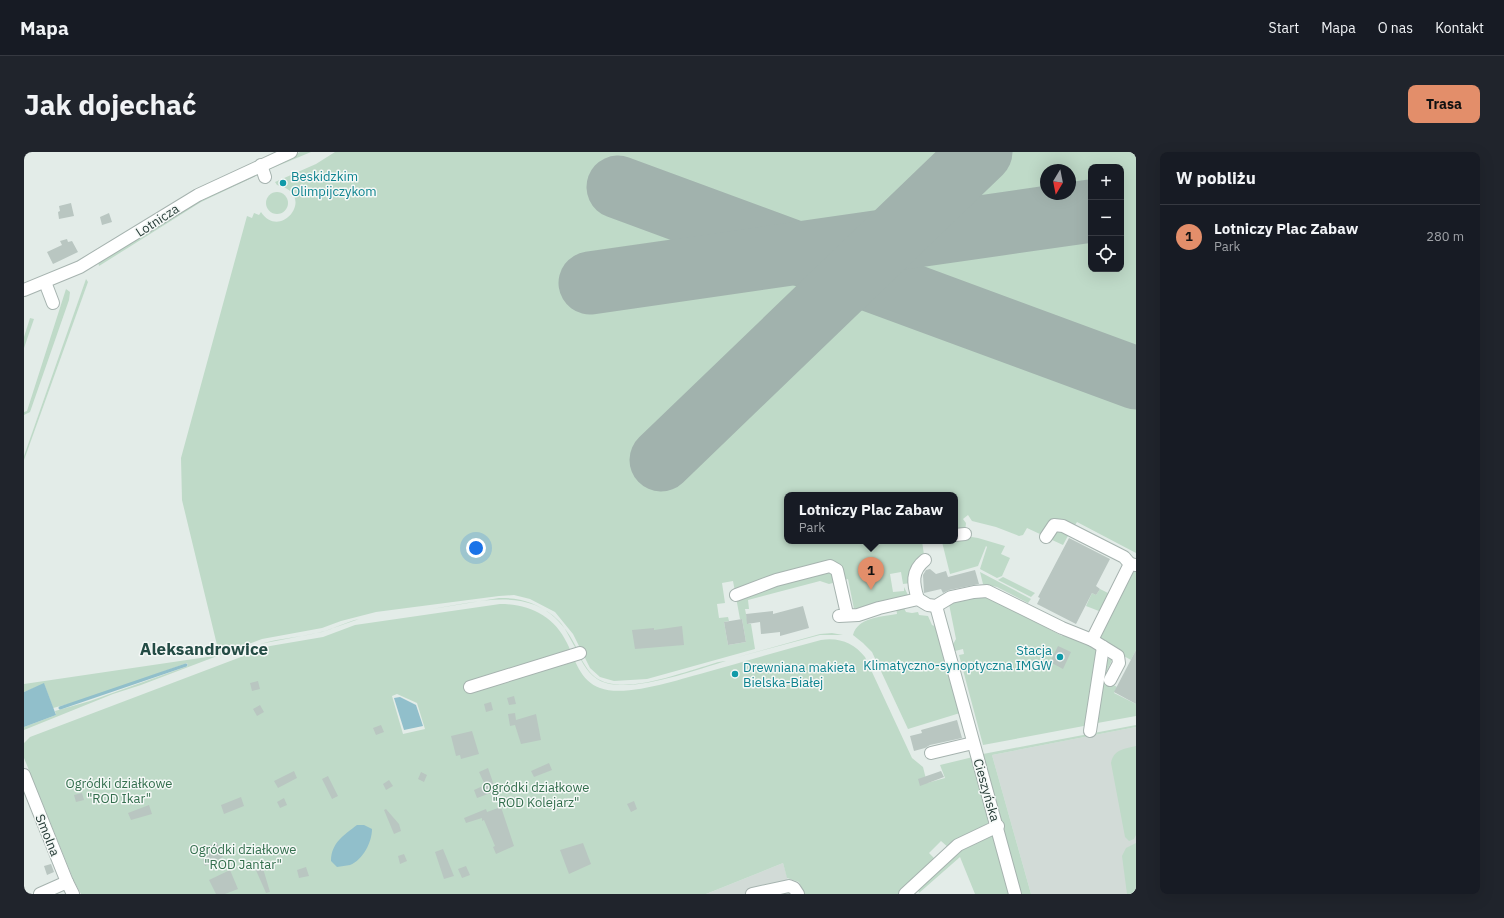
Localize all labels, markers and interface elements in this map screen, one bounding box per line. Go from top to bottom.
text: Mapa [20,16,69,40]
text: Start [1269,19,1299,37]
text: Mapa [1321,19,1356,37]
text: O nas [1378,19,1413,37]
text: Kontakt [1435,19,1484,37]
button: Trasa [1408,85,1480,123]
text: Jak dojechać [24,86,196,123]
north arrow [1040,164,1076,200]
map controls [1088,164,1124,272]
button: + [1088,164,1124,200]
text: W pobliżu [1176,167,1256,189]
place label: Beskidzkim Olimpijczykom [291,168,377,200]
marker: Beskidzkim Olimpijczykom [278,178,288,188]
street label: Lotnicza [132,200,182,241]
button: − [1088,200,1124,236]
text: Lotniczy Plac Zabaw [1214,219,1358,238]
text: 1 [1185,228,1193,245]
text: 280 m [1426,228,1464,245]
button: locate [1088,236,1124,272]
text: Park [1214,238,1240,255]
popup [784,492,958,544]
text: Lotniczy Plac Zabaw [799,500,943,519]
text: Park [799,519,825,536]
your location [466,538,486,558]
pin: 1 [858,557,884,590]
district label: Aleksandrowice [140,638,268,660]
place label: Stacja Klimatyczno-synoptyczna IMGW [863,642,1052,674]
marker: Stacja Klimatyczno-synoptyczna IMGW [1055,652,1065,662]
place label: Drewniana makieta Bielska-Białej [743,659,856,691]
marker: Drewniana makieta Bielska-Białej [730,669,740,679]
street label: Cieszyńska [969,757,1004,824]
park label: Ogródki działkowe "ROD Ikar" [65,775,173,807]
park label: Ogródki działkowe "ROD Kolejarz" [482,779,590,811]
street label: Smolna [31,812,64,859]
park label: Ogródki działkowe "ROD Jantar" [189,841,297,873]

